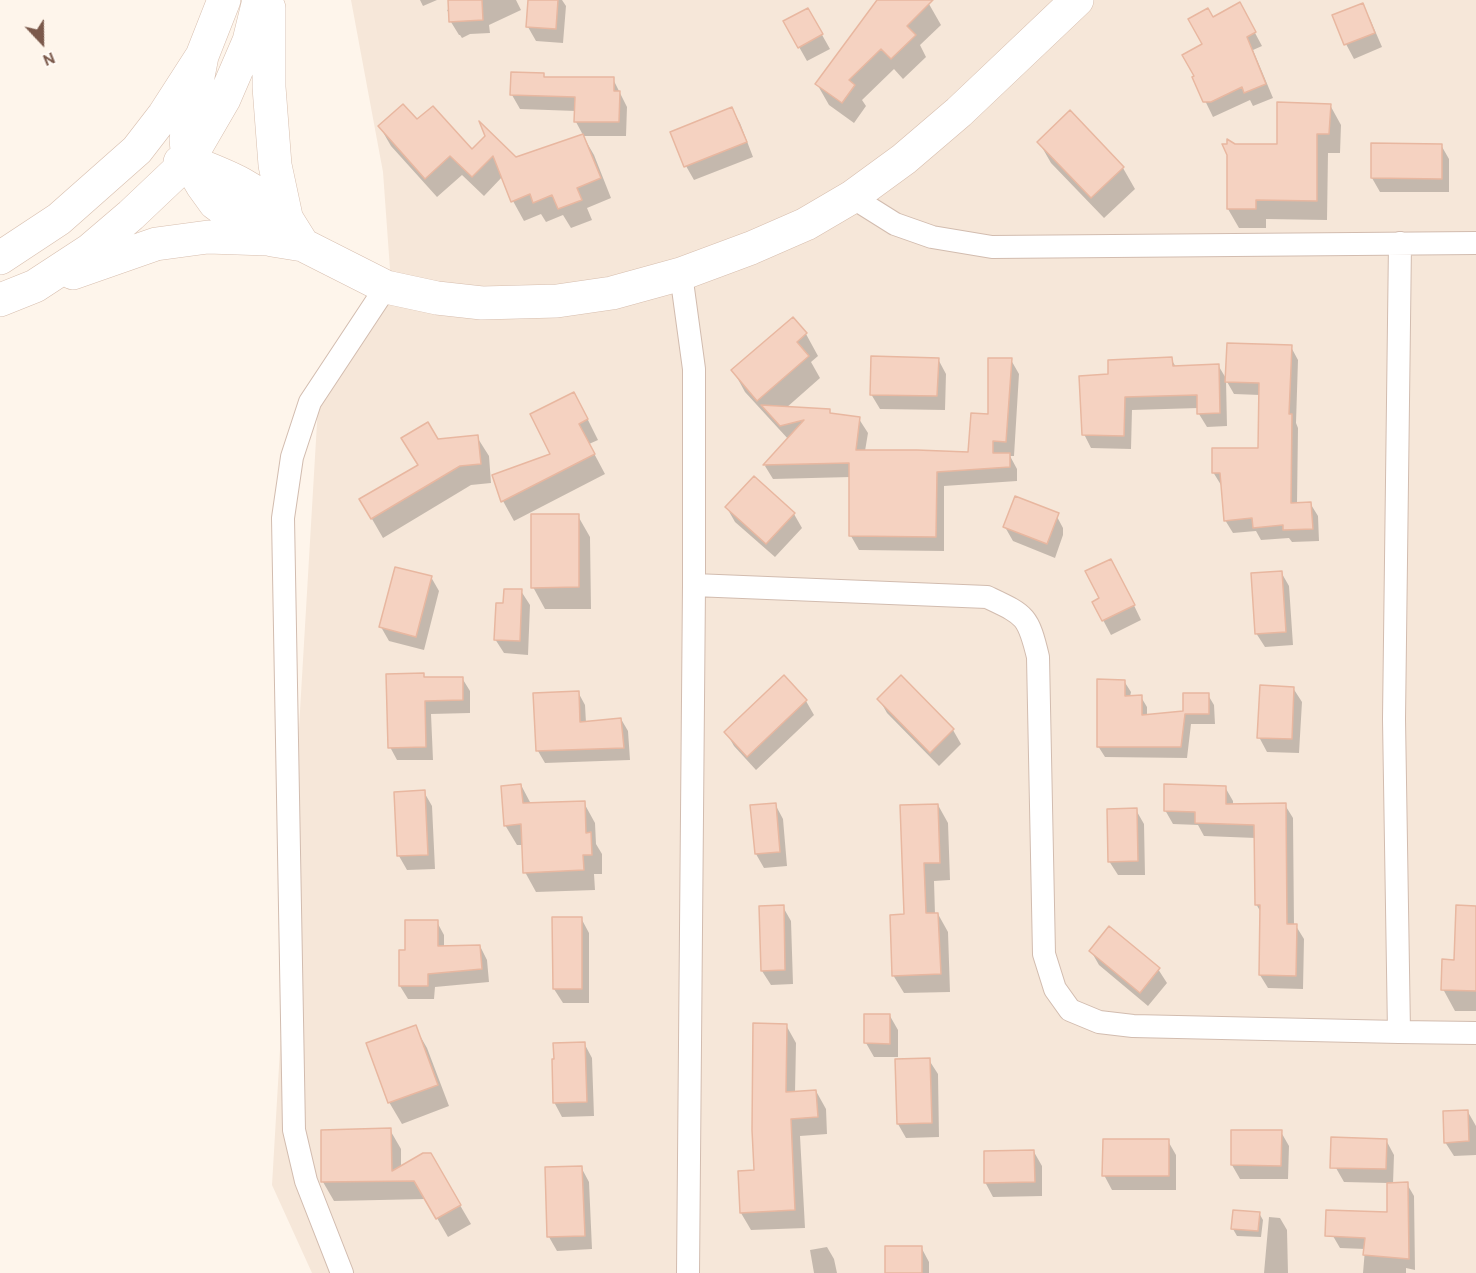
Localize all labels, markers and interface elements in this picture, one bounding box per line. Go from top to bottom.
north arrow [12,12,72,72]
text: N [40,48,58,70]

